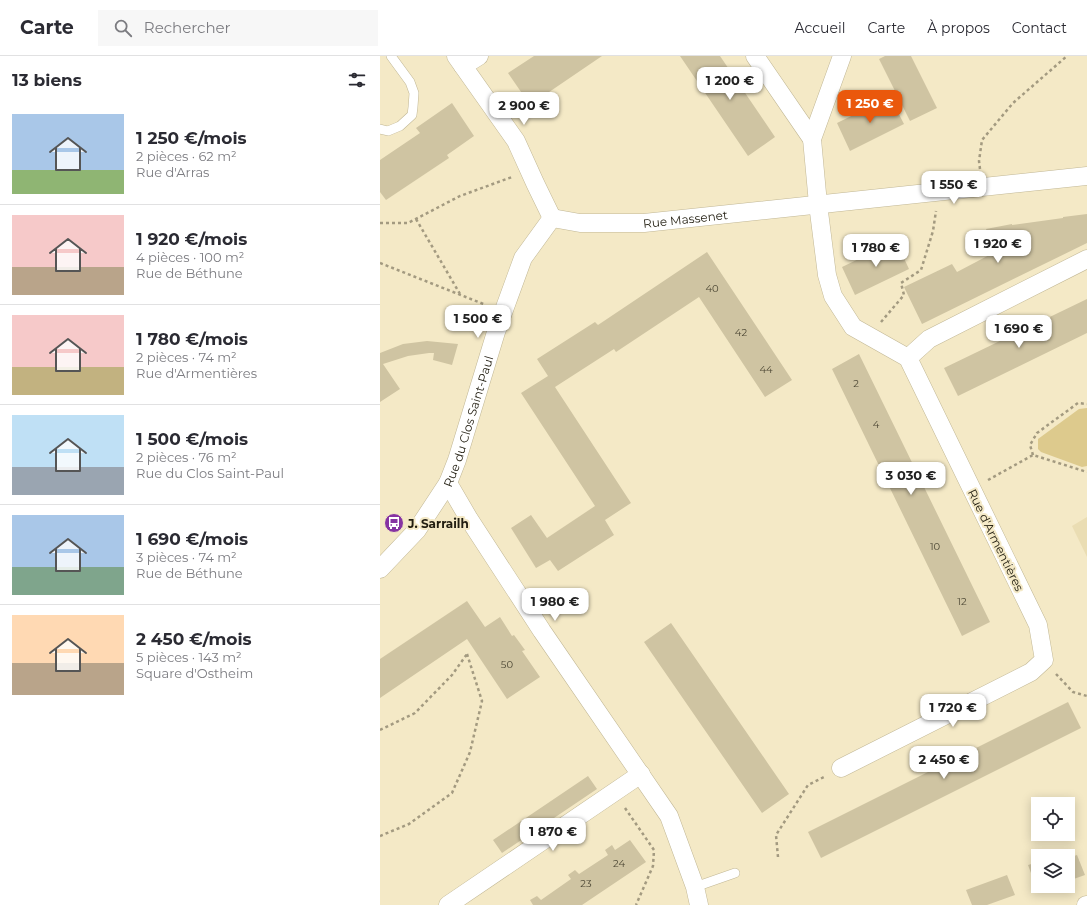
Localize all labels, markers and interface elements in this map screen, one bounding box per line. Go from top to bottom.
search box [98,10,378,46]
text: Carte [20,16,74,39]
icon: search [112,17,134,39]
text: Rechercher [144,18,231,37]
text: Accueil [795,19,846,37]
text: Carte [868,19,905,37]
text: À propos [927,19,990,37]
text: Contact [1012,19,1067,37]
pin: 1 200 € [693,67,767,101]
icon: filters [346,69,368,91]
text: 13 biens [12,70,82,90]
text: 1 200 € [706,72,754,88]
pin: 1 250 € [833,90,907,124]
pin: 2 900 € [487,92,561,126]
text: 1 250 € [846,95,894,111]
text: 2 900 € [498,97,550,113]
text: 1 250 €/mois [136,128,247,148]
icon: home [44,130,92,178]
text: 2 pièces · 62 m² [136,148,237,164]
text: Rue d'Arras [136,164,209,180]
pin: 1 550 € [917,171,991,205]
text: 1 550 € [930,176,978,192]
street label: Rue Massenet [642,207,728,231]
text: 1 920 €/mois [136,229,247,249]
pin: 1 920 € [961,230,1035,264]
icon: home [44,231,92,279]
pin: 1 780 € [839,234,913,268]
text: 1 920 € [974,235,1022,251]
text: 1 780 € [852,239,900,255]
text: 4 pièces · 100 m² [136,249,244,265]
text: Rue de Béthune [136,265,243,281]
house number: 40 [705,282,719,295]
pin: 1 500 € [441,305,515,339]
text: 1 500 € [454,310,502,326]
pin: 1 690 € [982,315,1056,349]
text: 1 690 € [995,320,1043,336]
house number: 42 [735,326,747,339]
text: 1 780 €/mois [136,329,248,349]
icon: home [44,331,92,379]
text: 2 pièces · 74 m² [136,349,237,365]
street label: Rue du Clos Saint-Paul [440,354,496,489]
house number: 44 [759,363,773,376]
text: Rue d'Armentières [136,365,257,381]
house number: 2 [853,377,859,390]
house number: 4 [873,418,880,431]
text: 1 500 €/mois [136,429,248,449]
icon: home [44,431,92,479]
text: 2 pièces · 76 m² [136,449,237,465]
pin: 3 030 € [874,462,948,496]
text: Rue du Clos Saint-Paul [136,465,284,481]
text: 3 030 € [886,467,936,483]
street label: Rue d'Armentières [965,487,1027,594]
bus stop icon: J. Sarrailh [383,512,405,534]
place label: J. Sarrailh [407,516,469,531]
text: 1 690 €/mois [136,529,248,549]
icon: home [44,531,92,579]
house number: 10 [930,540,940,553]
text: 3 pièces · 74 m² [136,549,237,565]
text: Rue de Béthune [136,565,243,581]
pin: 1 980 € [518,588,592,622]
text: 1 980 € [531,593,579,609]
house number: 12 [957,595,967,608]
text: 2 450 €/mois [136,629,252,649]
icon: home [44,631,92,679]
text: 5 pièces · 143 m² [136,649,242,665]
house number: 50 [501,658,514,671]
text: Square d'Ostheim [136,665,253,681]
pin: 1 720 € [916,694,990,728]
text: 1 720 € [929,699,977,715]
pin: 2 450 € [907,746,981,780]
text: 2 450 € [918,751,970,767]
map controls [1031,797,1075,893]
button: locate [1031,797,1075,841]
pin: 1 870 € [516,818,590,852]
text: 1 870 € [529,823,577,839]
button: layers [1031,849,1075,893]
house number: 24 [613,857,625,870]
house number: 23 [580,877,592,890]

